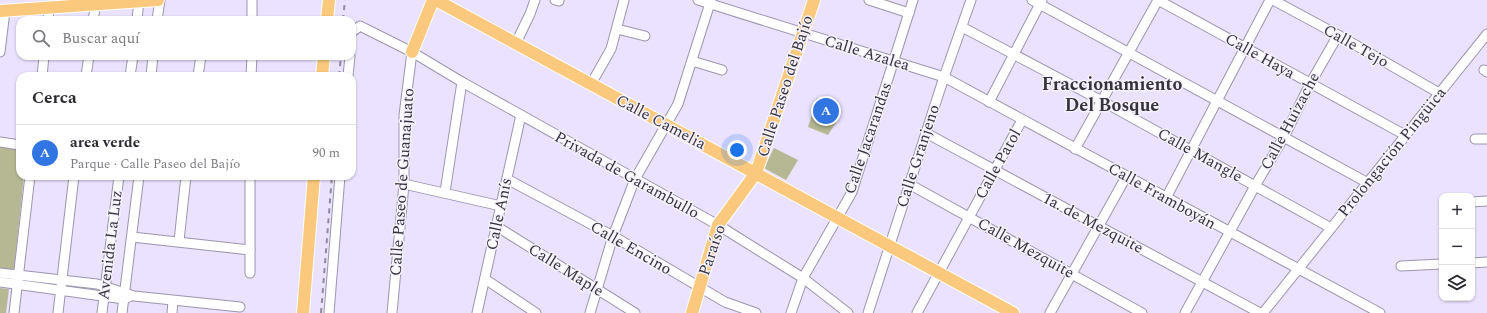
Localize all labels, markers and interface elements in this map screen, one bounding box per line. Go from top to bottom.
street label: Calle Paseo del Bajío [751,12,819,160]
search box [16,16,356,60]
street label: Calle Tejo [1319,18,1393,74]
icon: search [30,27,52,49]
text: Buscar aquí [62,27,140,50]
street label: Calle Haya [1221,27,1300,85]
street label: Calle Azalea [821,29,913,77]
street label: Calle Huizache [1254,68,1326,174]
district label: Fraccionamiento Del Bosque [1042,71,1182,119]
street label: Calle Jacarandas [838,79,898,197]
street label: Prolongación Pingüica [1332,82,1452,222]
text: Cerca [32,85,77,111]
street label: Calle Paseo de Guanajuato [383,87,421,277]
street label: Calle Camelia [612,88,710,156]
pin: A [813,96,839,126]
street label: Calle Granjeno [890,101,946,211]
street label: Calle Mangle [1153,122,1247,188]
street label: Calle Patol [969,124,1027,204]
street label: Privada de Garambullo [550,125,704,225]
text: area verde [70,131,140,154]
your location [727,140,747,160]
text: A [40,143,50,163]
text: 90 m [313,143,340,163]
text: Parque · Calle Paseo del Bajío [70,154,240,174]
street label: Calle Framboyán [1104,156,1220,236]
street label: Calle Anís [480,175,518,253]
street label: 1a. de Mezquite [1038,186,1148,260]
street label: Avenida La Luz [91,189,129,301]
map controls [1439,193,1475,301]
button: + [1439,193,1475,229]
street label: Calle Mezquite [973,211,1079,285]
street label: Calle Encino [586,215,676,281]
street label: Paraíso [692,221,732,279]
button: − [1439,229,1475,265]
street label: Calle Maple [524,237,608,303]
button: layers [1439,265,1475,301]

